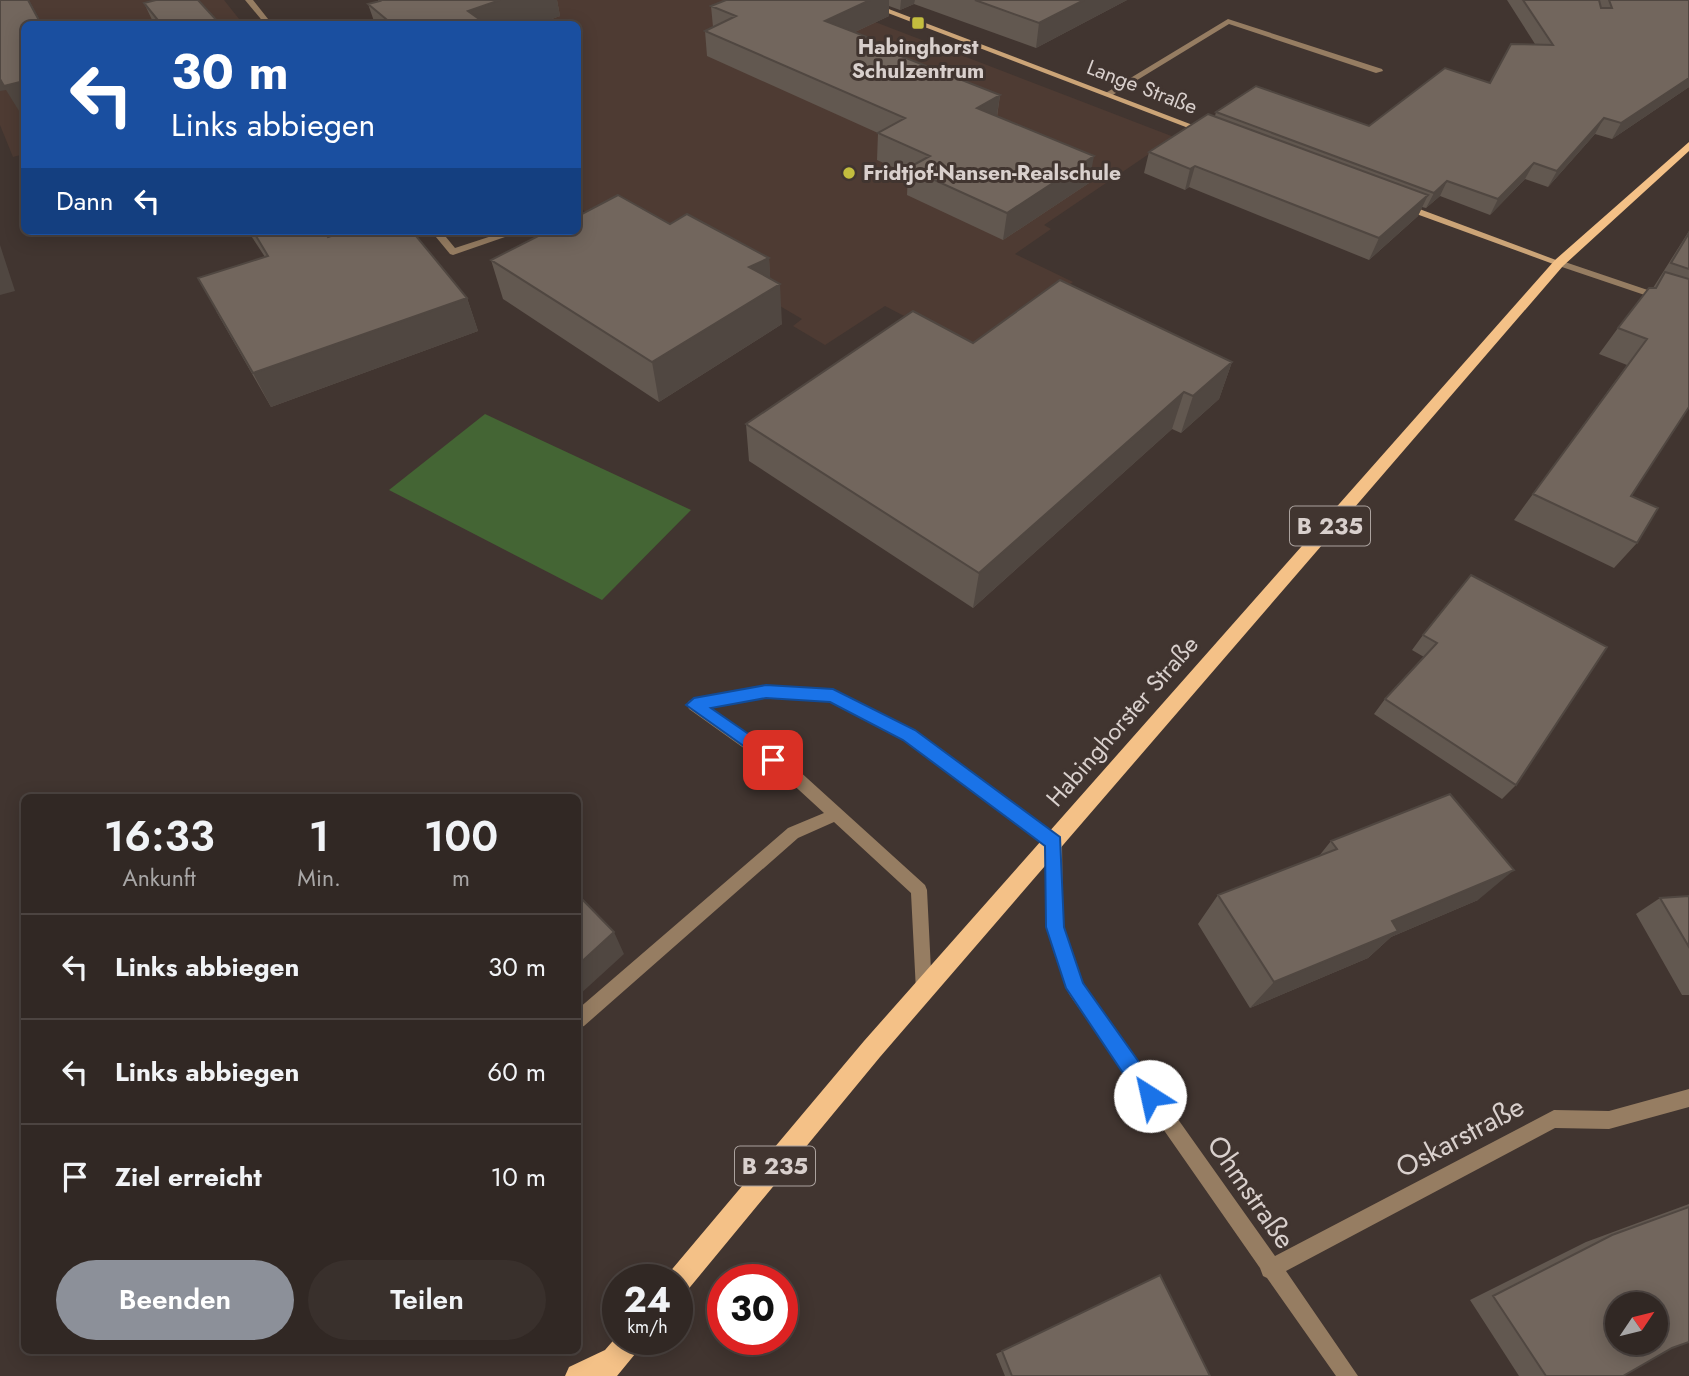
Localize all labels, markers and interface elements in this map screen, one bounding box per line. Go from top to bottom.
marker: Habinghorst Schulzentrum [910,15,926,31]
place label: Habinghorst Schulzentrum [852,32,984,86]
text: 30 m [171,37,289,107]
icon: left [56,49,147,140]
street label: Lange Straße [1082,52,1202,122]
text: Links abbiegen [171,102,375,148]
place label: Fridtjof-Nansen-Realschule [863,158,1121,188]
marker: Fridtjof-Nansen-Realschule [841,165,857,181]
text: Dann [56,182,114,220]
icon: left [128,182,166,220]
road number: B 235 [1290,506,1370,546]
street label: Habinghorster Straße [1038,628,1206,814]
pin [743,730,803,790]
icon: arrive [754,741,792,779]
text: 16:33 [104,806,215,867]
text: 1 [309,806,329,867]
text: 100 [424,806,498,867]
text: Ankunft [122,861,196,895]
text: Min. [297,861,341,895]
text: m [452,861,470,895]
icon: left [56,948,94,986]
text: Links abbiegen [115,948,299,986]
text: 30 m [488,948,546,986]
icon: left [56,1053,94,1091]
text: Links abbiegen [115,1053,299,1091]
text: 60 m [487,1053,546,1091]
position arrow [1113,1059,1187,1133]
street label: Oskarstraße [1389,1086,1531,1188]
street label: Ohmstraße [1197,1127,1305,1257]
road number: B 235 [735,1147,815,1186]
icon: arrive [56,1158,94,1196]
text: Ziel erreicht [115,1158,262,1196]
text: 10 m [491,1158,546,1196]
button: Beenden [56,1260,294,1340]
button: Teilen [308,1260,546,1340]
speed limit sign: 30 [707,1264,798,1355]
text: 24 [624,1275,671,1325]
north arrow [1605,1292,1668,1354]
map controls [1605,1292,1668,1355]
text: km/h [627,1314,668,1340]

